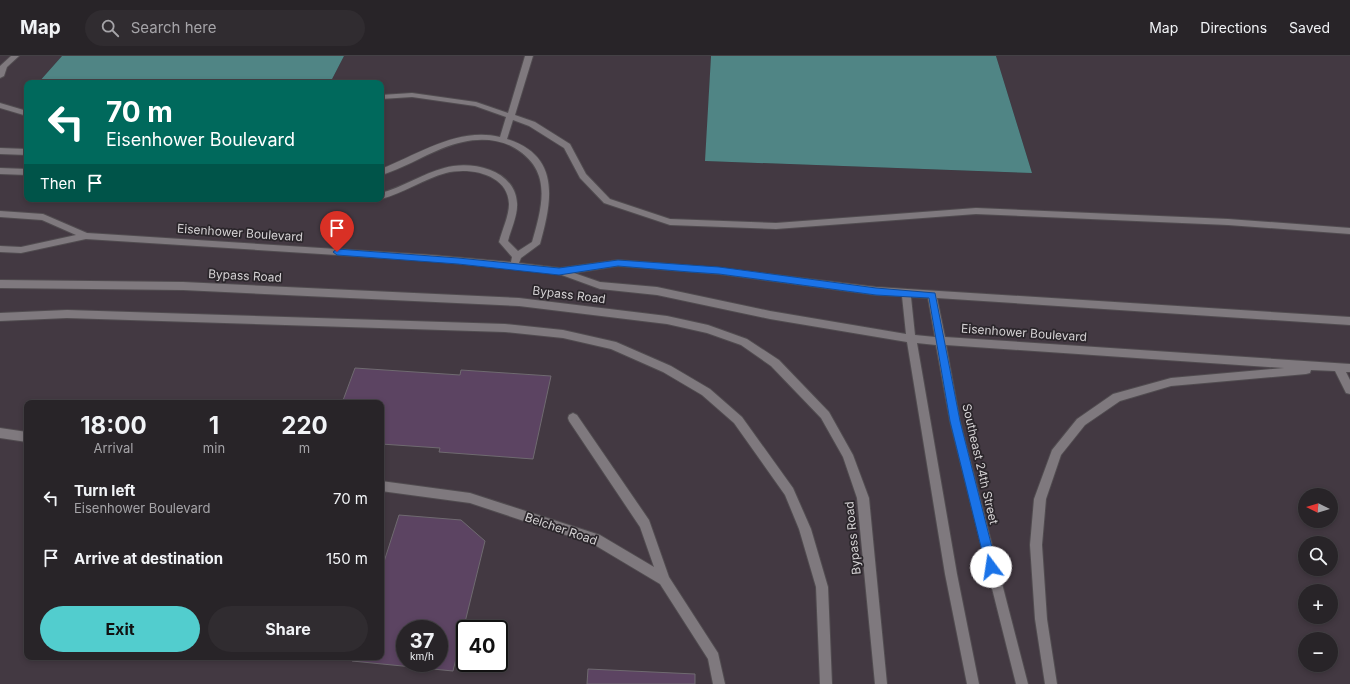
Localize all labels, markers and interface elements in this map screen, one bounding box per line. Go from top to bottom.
search box [85,10,365,46]
text: Map [20,16,61,39]
icon: search [99,17,121,39]
text: Search here [131,18,216,37]
text: Map [1149,19,1178,36]
text: Directions [1200,19,1267,36]
text: Saved [1289,19,1330,36]
text: 70 m [106,95,173,129]
icon: left [40,96,92,148]
text: Eisenhower Boulevard [106,129,295,150]
icon: arrive [84,172,106,194]
text: Then [40,174,76,193]
pin [320,211,354,252]
icon: arrive [326,217,348,239]
street label: Eisenhower Boulevard [177,221,303,244]
street label: Bypass Road [208,266,282,285]
street label: Bypass Road [532,283,607,306]
street label: Eisenhower Boulevard [961,321,1087,344]
street label: Southeast 24th Street [959,402,1002,526]
text: 18:00 [80,411,147,440]
text: 1 [209,411,219,440]
text: 220 [281,411,328,440]
text: Arrival [93,440,133,456]
text: min [203,440,225,456]
text: m [299,440,310,456]
text: Turn left [74,481,135,500]
icon: left [40,487,62,509]
north arrow [1298,488,1338,528]
map controls [1298,488,1338,672]
text: 70 m [333,489,368,508]
text: Eisenhower Boulevard [74,500,211,516]
street label: Bypass Road [841,501,864,576]
street label: Belcher Road [523,509,599,548]
button: search [1298,536,1338,576]
position arrow [970,546,1012,588]
icon: arrive [40,547,62,569]
text: Arrive at destination [74,549,223,568]
text: 150 m [326,549,368,568]
button: + [1298,584,1338,624]
button: Exit [40,606,200,652]
button: Share [208,606,368,652]
speed limit sign: 40 [456,620,508,672]
text: 37 [410,629,434,653]
button: − [1298,632,1338,672]
text: km/h [410,650,434,662]

